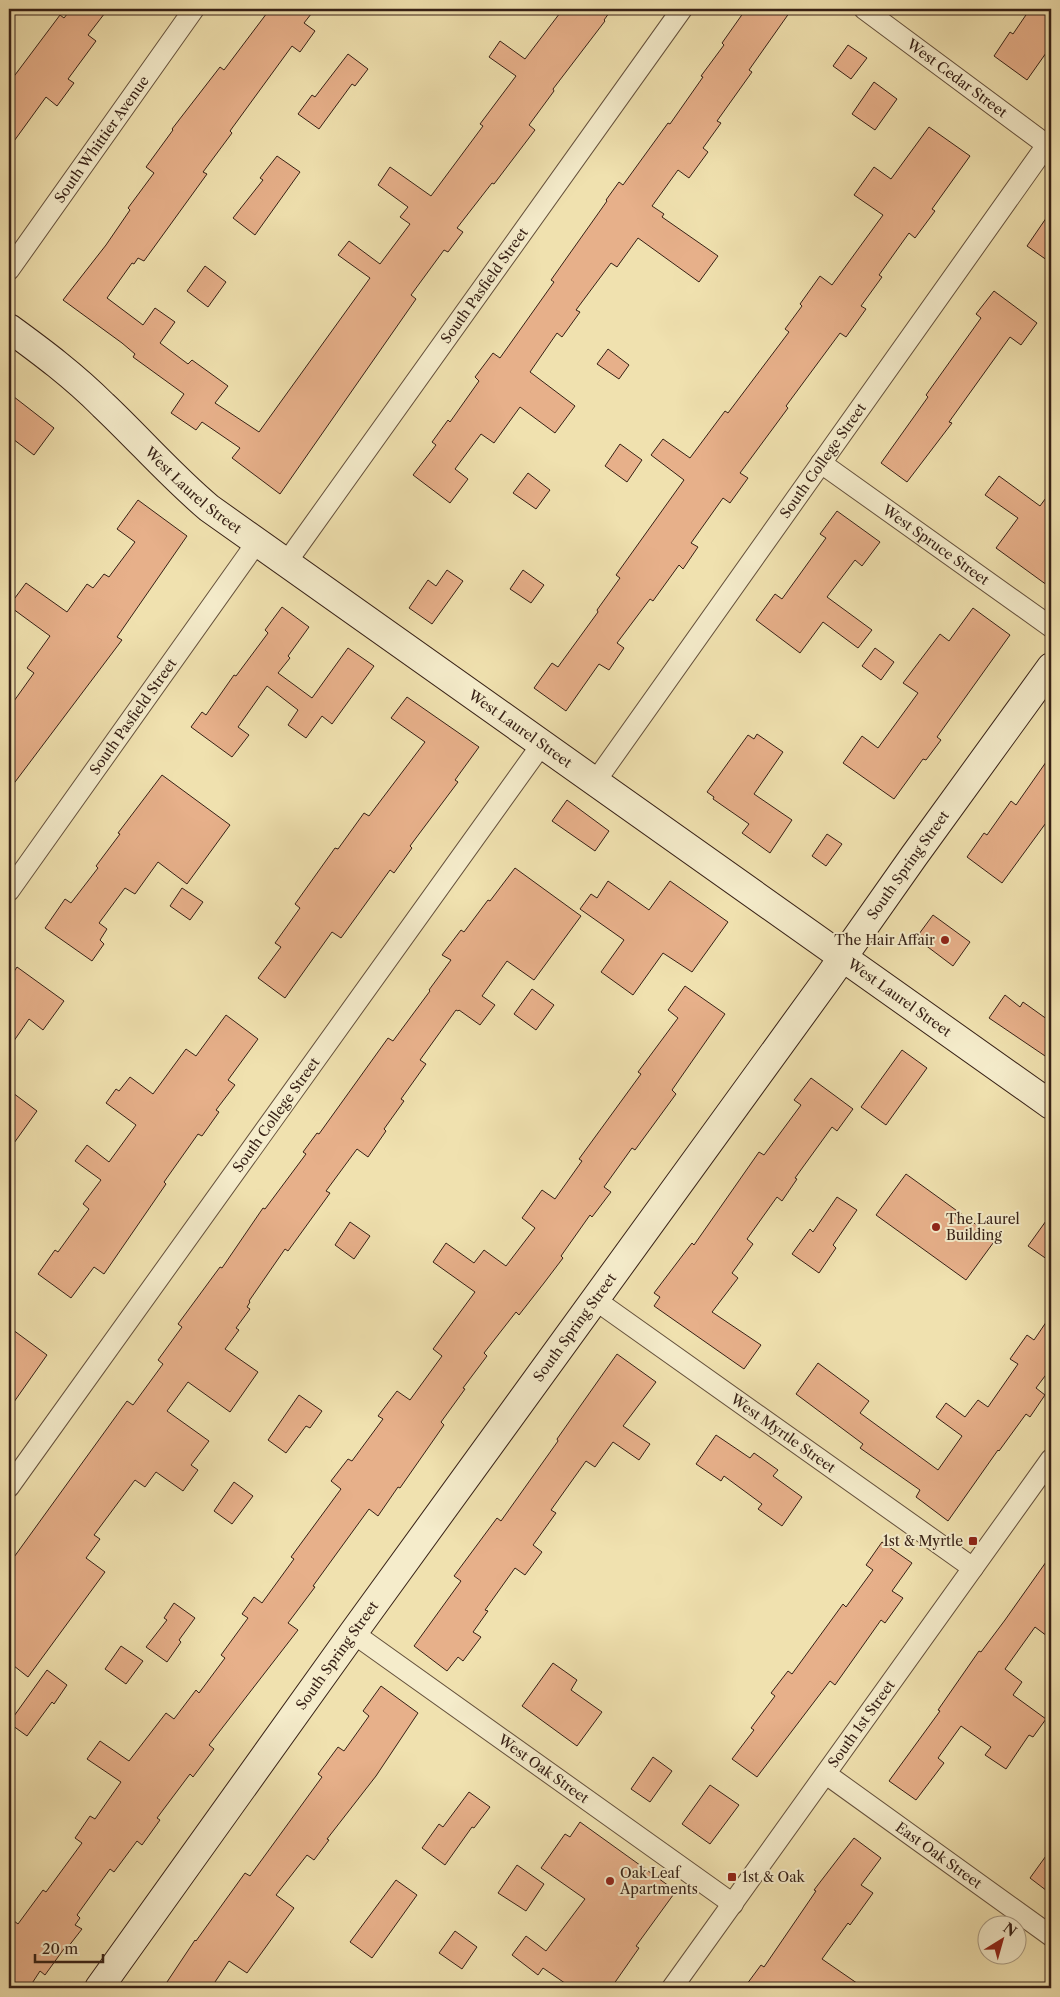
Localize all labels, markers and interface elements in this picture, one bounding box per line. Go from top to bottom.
street label: West Cedar Street [903,34,1011,121]
street label: South Whittier Avenue [50,72,153,207]
street label: South Pasfield Street [437,224,532,347]
street label: South College Street [776,399,870,522]
street label: West Laurel Street [140,442,245,537]
street label: West Spruce Street [878,500,993,589]
street label: South Pasfield Street [86,655,180,778]
street label: West Laurel Street [464,685,576,772]
street label: South Spring Street [863,807,953,923]
place label: The Hair Affair [834,931,935,949]
marker: The Hair Affair [939,934,951,946]
street label: West Laurel Street [843,954,955,1041]
street label: South College Street [229,1054,323,1176]
place label: The Laurel Building [946,1210,1020,1244]
marker: The Laurel Building [930,1221,942,1233]
street label: South Spring Street [529,1270,620,1385]
street label: West Myrtle Street [726,1389,839,1477]
place label: 1st & Myrtle [883,1532,963,1550]
marker: 1st & Myrtle [967,1535,979,1547]
street label: South Spring Street [292,1597,382,1713]
street label: South 1st Street [824,1677,899,1771]
street label: West Oak Street [494,1730,592,1807]
street label: East Oak Street [892,1818,986,1892]
place label: Oak Leaf Apartments [619,1864,698,1898]
place label: 1st & Oak [742,1868,806,1886]
marker: 1st & Oak [726,1871,738,1883]
marker: Oak Leaf Apartments [604,1875,616,1887]
north arrow [978,1914,1028,1964]
text: N [1000,1919,1020,1940]
scale bar [35,1932,102,1964]
text: 20 m [42,1939,78,1958]

